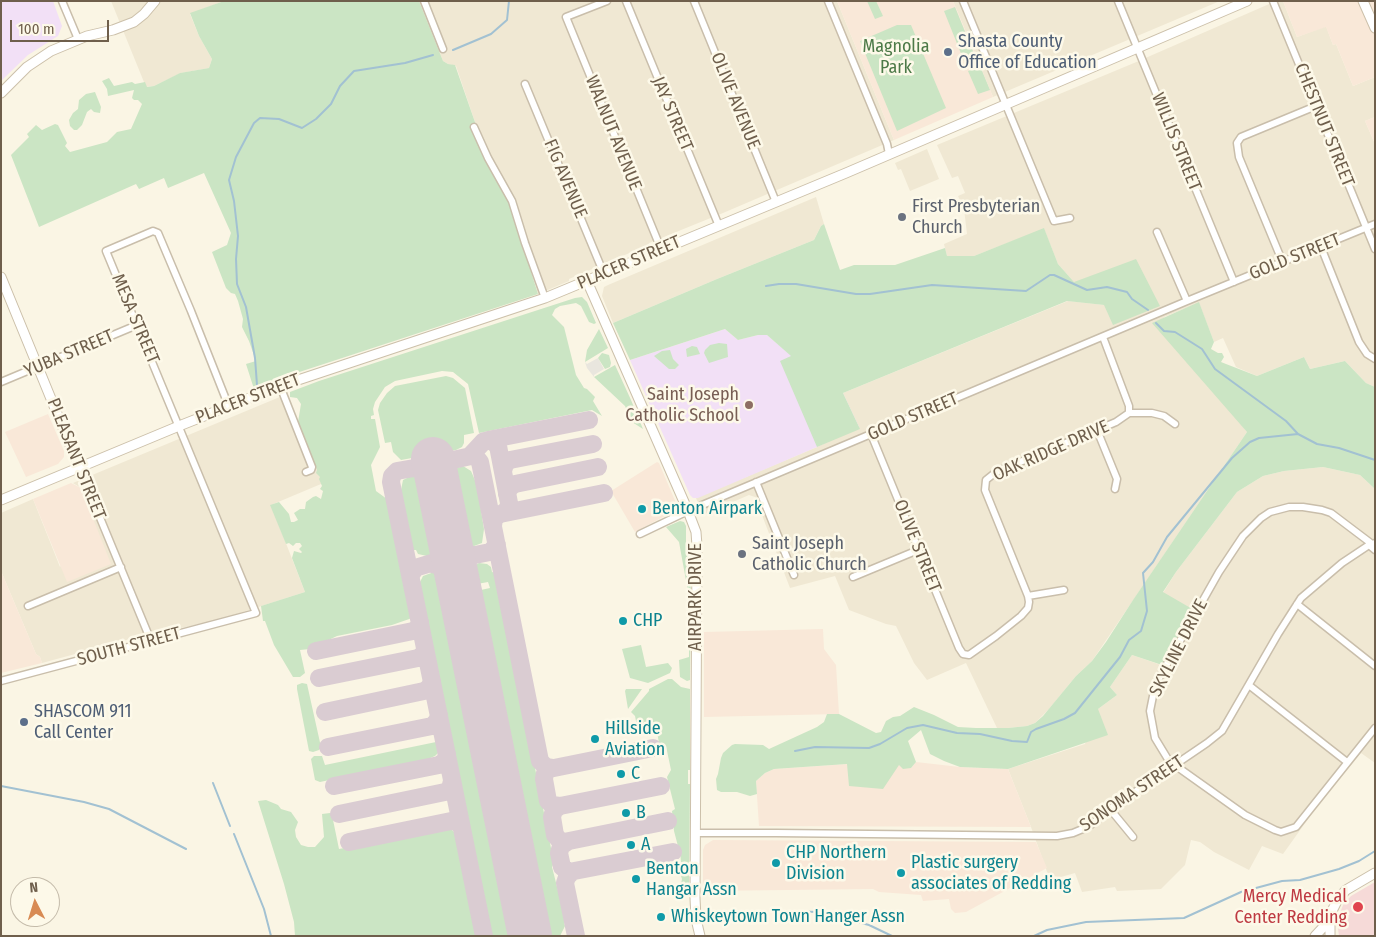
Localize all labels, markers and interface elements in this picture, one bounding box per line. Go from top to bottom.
scale bar [12,10,111,42]
text: 100 m [18,20,55,38]
place label: Shasta County Office of Education [958,31,1097,74]
park label: Magnolia Park [863,36,929,78]
marker: Shasta County Office of Education [942,46,954,58]
street label: OLIVE AVENUE [706,49,764,153]
street label: CHESTNUT STREET [1289,60,1359,190]
street label: WALNUT AVENUE [580,73,646,193]
street label: JAY STREET [647,74,697,154]
street label: WILLIS STREET [1147,90,1205,194]
street label: FIG AVENUE [539,136,591,222]
place label: First Presbyterian Church [912,196,1040,238]
marker: First Presbyterian Church [896,211,908,223]
street label: GOLD STREET [1246,229,1344,285]
street label: PLACER STREET [574,232,684,294]
street label: MESA STREET [106,271,164,367]
street label: YUBA STREET [21,326,117,382]
street label: PLACER STREET [193,369,303,429]
place label: Saint Joseph Catholic School [625,384,739,426]
street label: GOLD STREET [865,388,961,446]
street label: PLEASANT STREET [42,395,110,523]
marker: Saint Joseph Catholic School [743,399,755,411]
street label: OAK RIDGE DRIVE [990,416,1112,486]
street label: OLIVE STREET [889,497,945,595]
place label: Benton Airpark [652,498,762,520]
marker: Benton Airpark [636,503,648,515]
place label: Saint Joseph Catholic Church [752,533,867,576]
street label: AIRPARK DRIVE [685,543,707,651]
marker: Saint Joseph Catholic Church [736,548,748,560]
street label: SKYLINE DRIVE [1145,596,1213,700]
place label: CHP [633,610,662,632]
marker: CHP [617,615,629,627]
street label: SOUTH STREET [75,623,183,671]
place label: SHASCOM 911 Call Center [34,701,131,744]
marker: SHASCOM 911 Call Center [18,716,30,728]
place label: Hillside Aviation [605,718,665,761]
marker: Hillside Aviation [589,733,601,745]
street label: SONOMA STREET [1076,751,1188,837]
place label: C [631,763,640,785]
marker: C [615,768,627,780]
place label: B [636,802,646,824]
marker: B [620,807,632,819]
place label: A [641,834,650,856]
marker: A [625,839,637,851]
place label: CHP Northern Division [786,842,886,884]
place label: Plastic surgery associates of Redding [911,852,1071,894]
marker: CHP Northern Division [770,857,782,869]
place label: Benton Hangar Assn [646,858,737,901]
marker: Plastic surgery associates of Redding [895,867,907,879]
marker: Benton Hangar Assn [630,873,642,885]
north arrow [10,877,60,927]
text: N [29,879,39,896]
place label: Mercy Medical Center Redding [1235,886,1347,929]
marker: Mercy Medical Center Redding [1351,900,1365,914]
place label: Whiskeytown Town Hanger Assn [671,906,905,928]
marker: Whiskeytown Town Hanger Assn [655,911,667,923]

